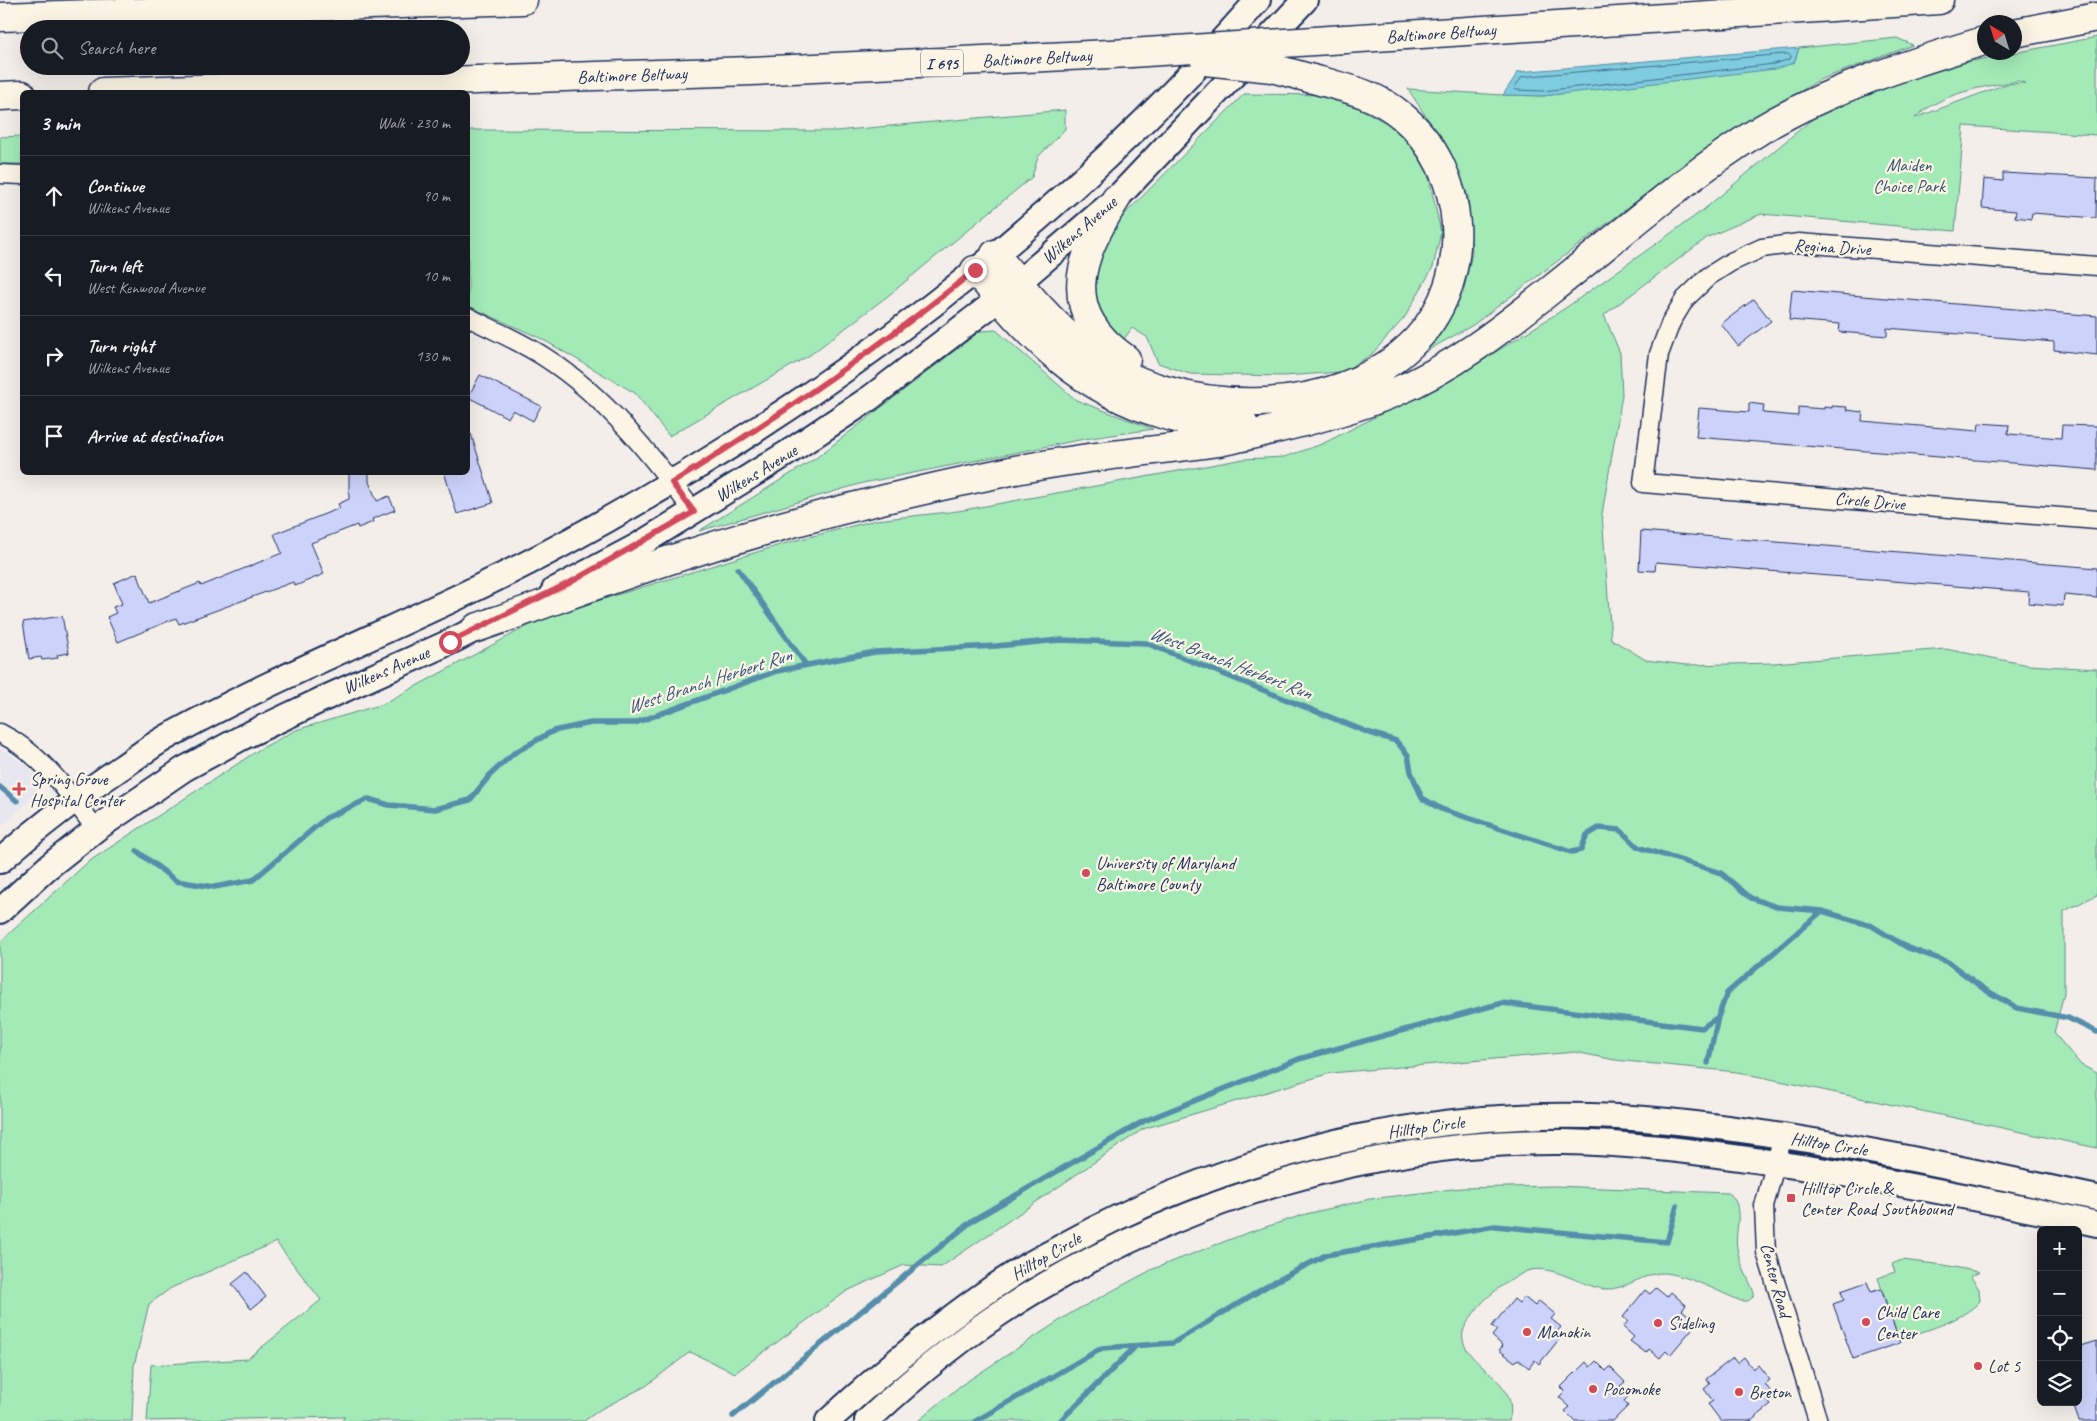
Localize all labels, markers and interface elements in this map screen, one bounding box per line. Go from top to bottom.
north arrow [1977,15,2022,60]
street label: Baltimore Beltway [1385,18,1498,48]
search box [20,20,470,75]
icon: search [38,34,66,62]
text: Search here [78,36,155,60]
street label: Baltimore Beltway [982,44,1094,72]
road number: I 695 [921,49,963,76]
street label: Baltimore Beltway [577,62,689,88]
text: 3 min [40,110,80,136]
text: Walk · 230 m [378,113,450,133]
park label: Maiden Choice Park [1873,154,1946,197]
text: Continue [87,174,144,198]
icon: ahead [40,182,68,210]
text: 90 m [423,186,450,206]
street label: Wilkens Avenue [1037,191,1122,269]
text: Wilkens Avenue [87,198,169,218]
street label: Regina Drive [1793,234,1872,260]
text: Turn left [87,254,142,278]
route end [964,259,987,282]
icon: left [40,262,68,290]
text: 10 m [423,266,450,286]
text: West Kenwood Avenue [87,278,205,298]
text: Turn right [87,334,154,358]
icon: right [40,342,68,370]
text: 130 m [416,346,450,366]
text: Wilkens Avenue [87,358,169,378]
icon: arrive [40,422,68,450]
text: Arrive at destination [87,424,223,448]
street label: Wilkens Avenue [711,439,802,507]
street label: Circle Drive [1834,487,1907,515]
water label: West Branch Herbert Run [1146,621,1316,705]
route start [439,631,462,654]
street label: Wilkens Avenue [339,641,434,699]
water label: West Branch Herbert Run [624,643,796,719]
place label: Spring Grove Hospital Center [30,768,127,811]
marker: Spring Grove Hospital Center [12,782,26,796]
place label: University of Maryland Baltimore County [1096,852,1238,895]
marker: University of Maryland Baltimore County [1080,867,1092,879]
street label: Hilltop Circle [1386,1111,1467,1143]
street label: Hilltop Circle [1789,1127,1870,1161]
place label: Hilltop Circle & Center Road Southbound [1801,1177,1956,1220]
marker: Hilltop Circle & Center Road Southbound [1785,1192,1797,1204]
map controls [2037,1226,2082,1406]
button: + [2037,1226,2082,1271]
street label: Hilltop Circle [1007,1227,1086,1285]
street label: Center Road [1756,1241,1797,1322]
button: − [2037,1271,2082,1316]
place label: Child Care Center [1876,1301,1940,1344]
place label: Sideling [1668,1312,1716,1334]
marker: Child Care Center [1860,1316,1872,1328]
button: locate [2037,1316,2082,1361]
marker: Sideling [1652,1317,1664,1329]
place label: Manokin [1537,1321,1591,1343]
marker: Manokin [1521,1326,1533,1338]
place label: Lot 5 [1988,1355,2021,1377]
marker: Lot 5 [1972,1360,1984,1372]
button: layers [2037,1361,2082,1406]
place label: Pocomoke [1603,1378,1661,1400]
place label: Breton [1749,1381,1792,1403]
marker: Pocomoke [1587,1383,1599,1395]
marker: Breton [1733,1386,1745,1398]

